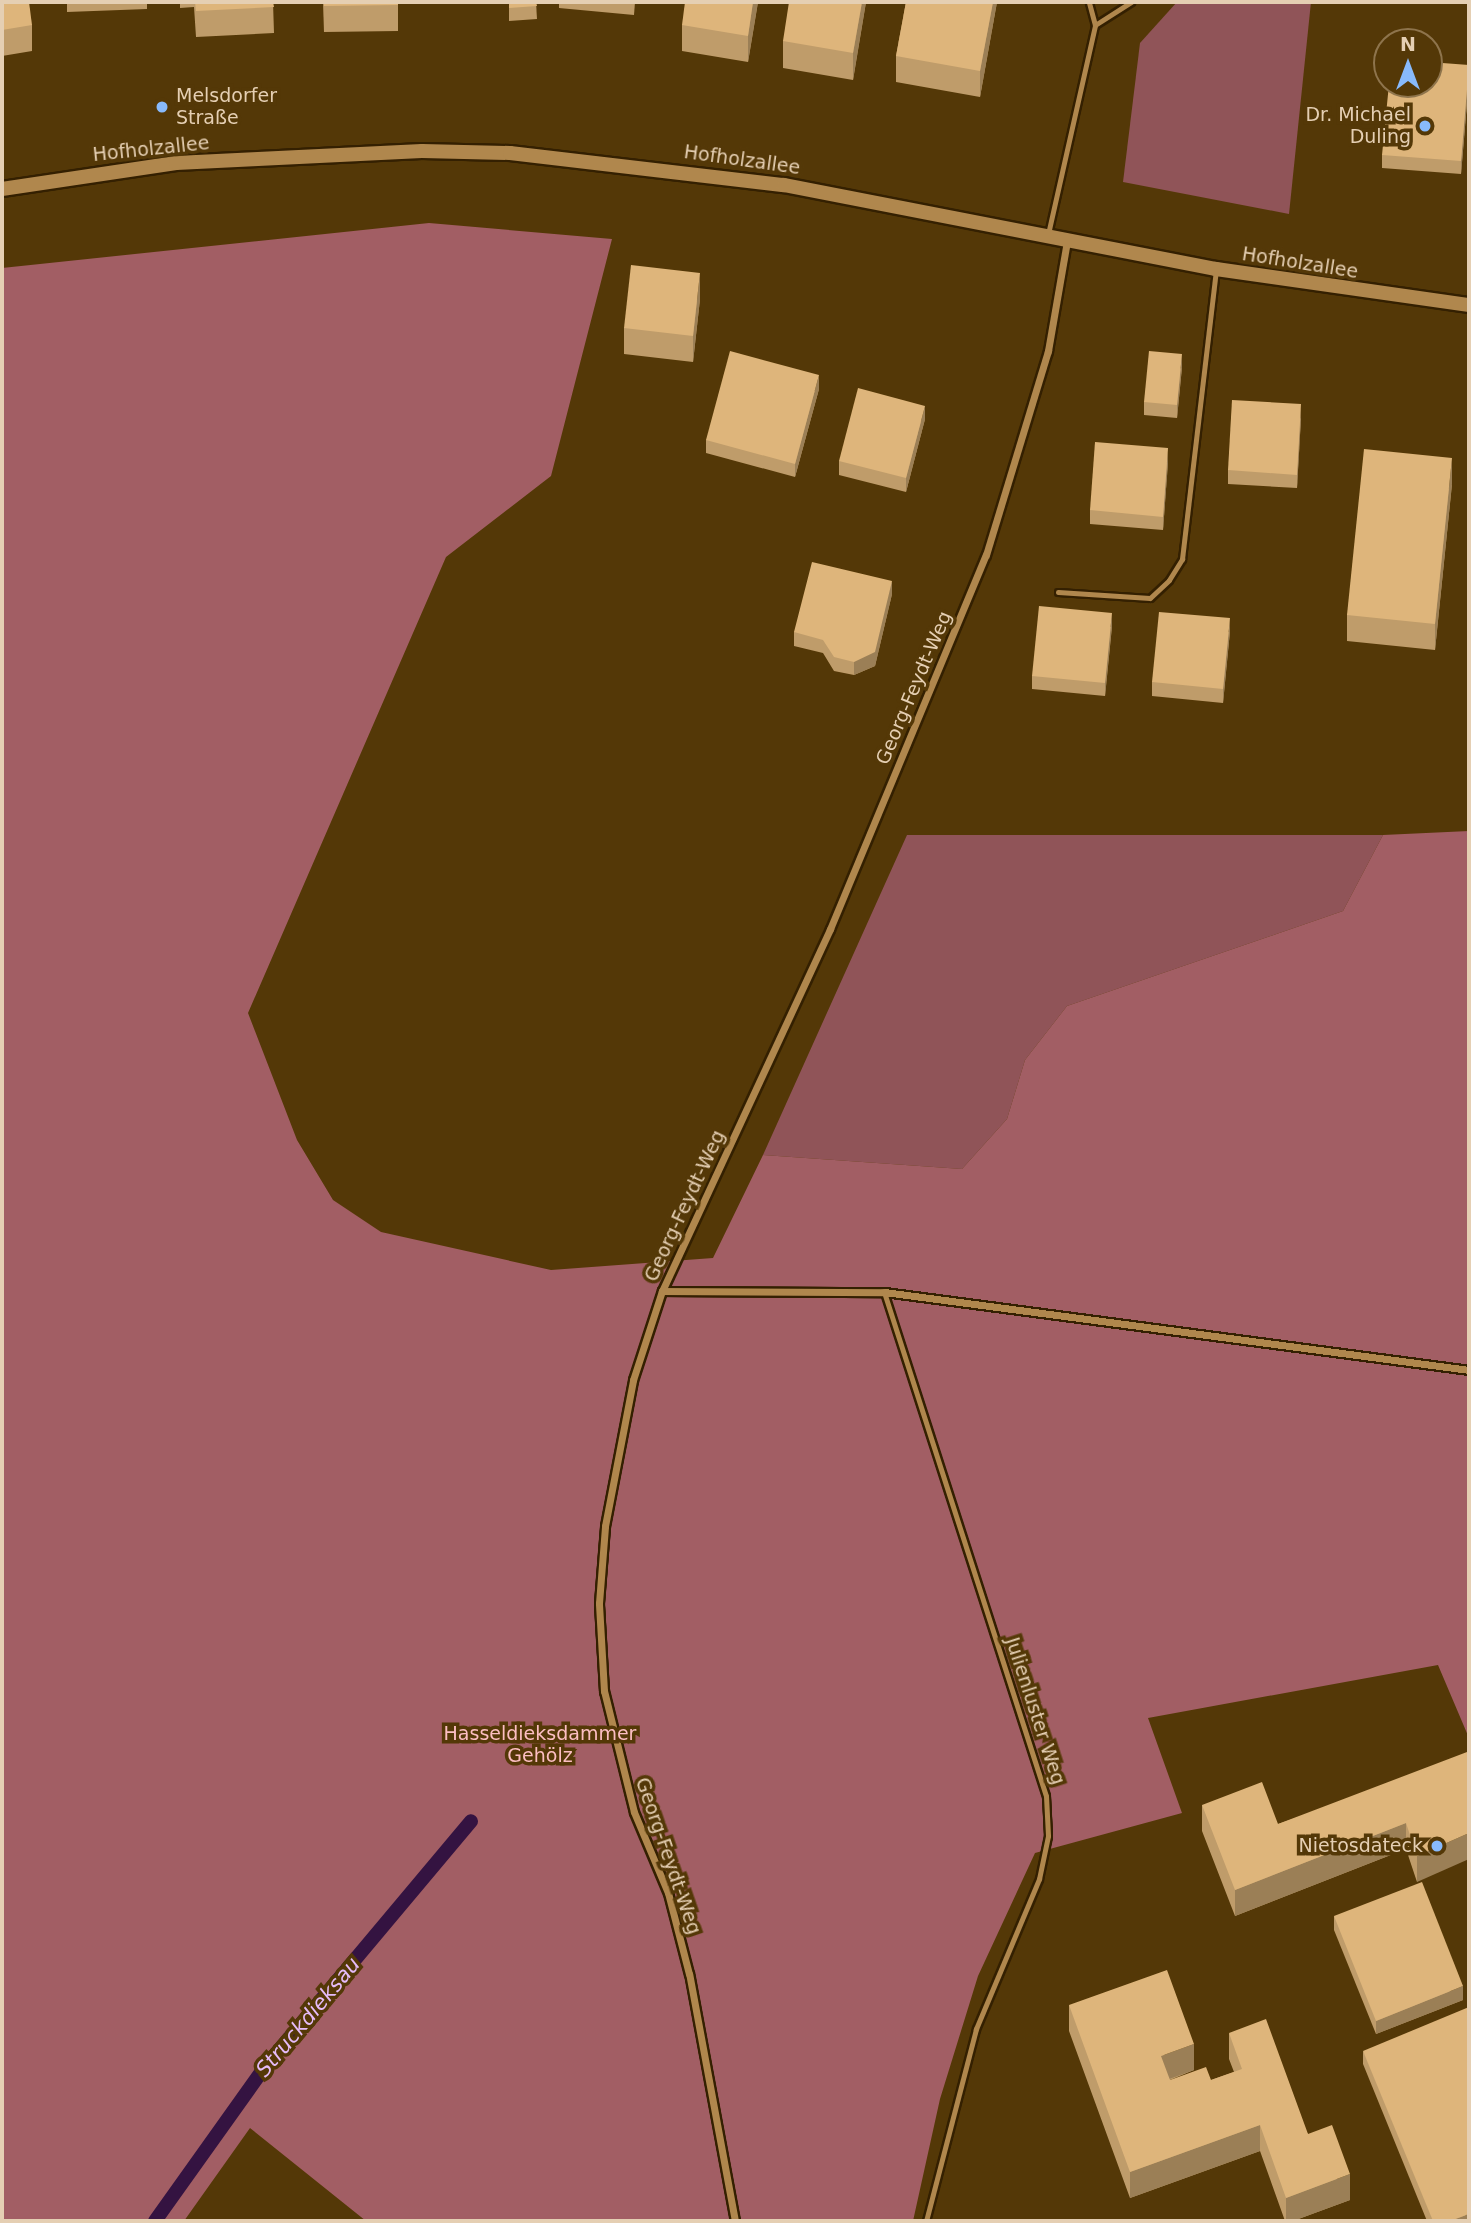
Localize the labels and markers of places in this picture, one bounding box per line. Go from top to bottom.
place label: Melsdorfer Straße [176,85,277,129]
marker: Melsdorfer Straße [154,99,170,115]
place label: Dr. Michael Duling [1305,104,1411,148]
marker: Dr. Michael Duling [1417,118,1433,134]
place label: Nietosdateck [1299,1835,1423,1857]
marker: Nietosdateck [1429,1838,1445,1854]

